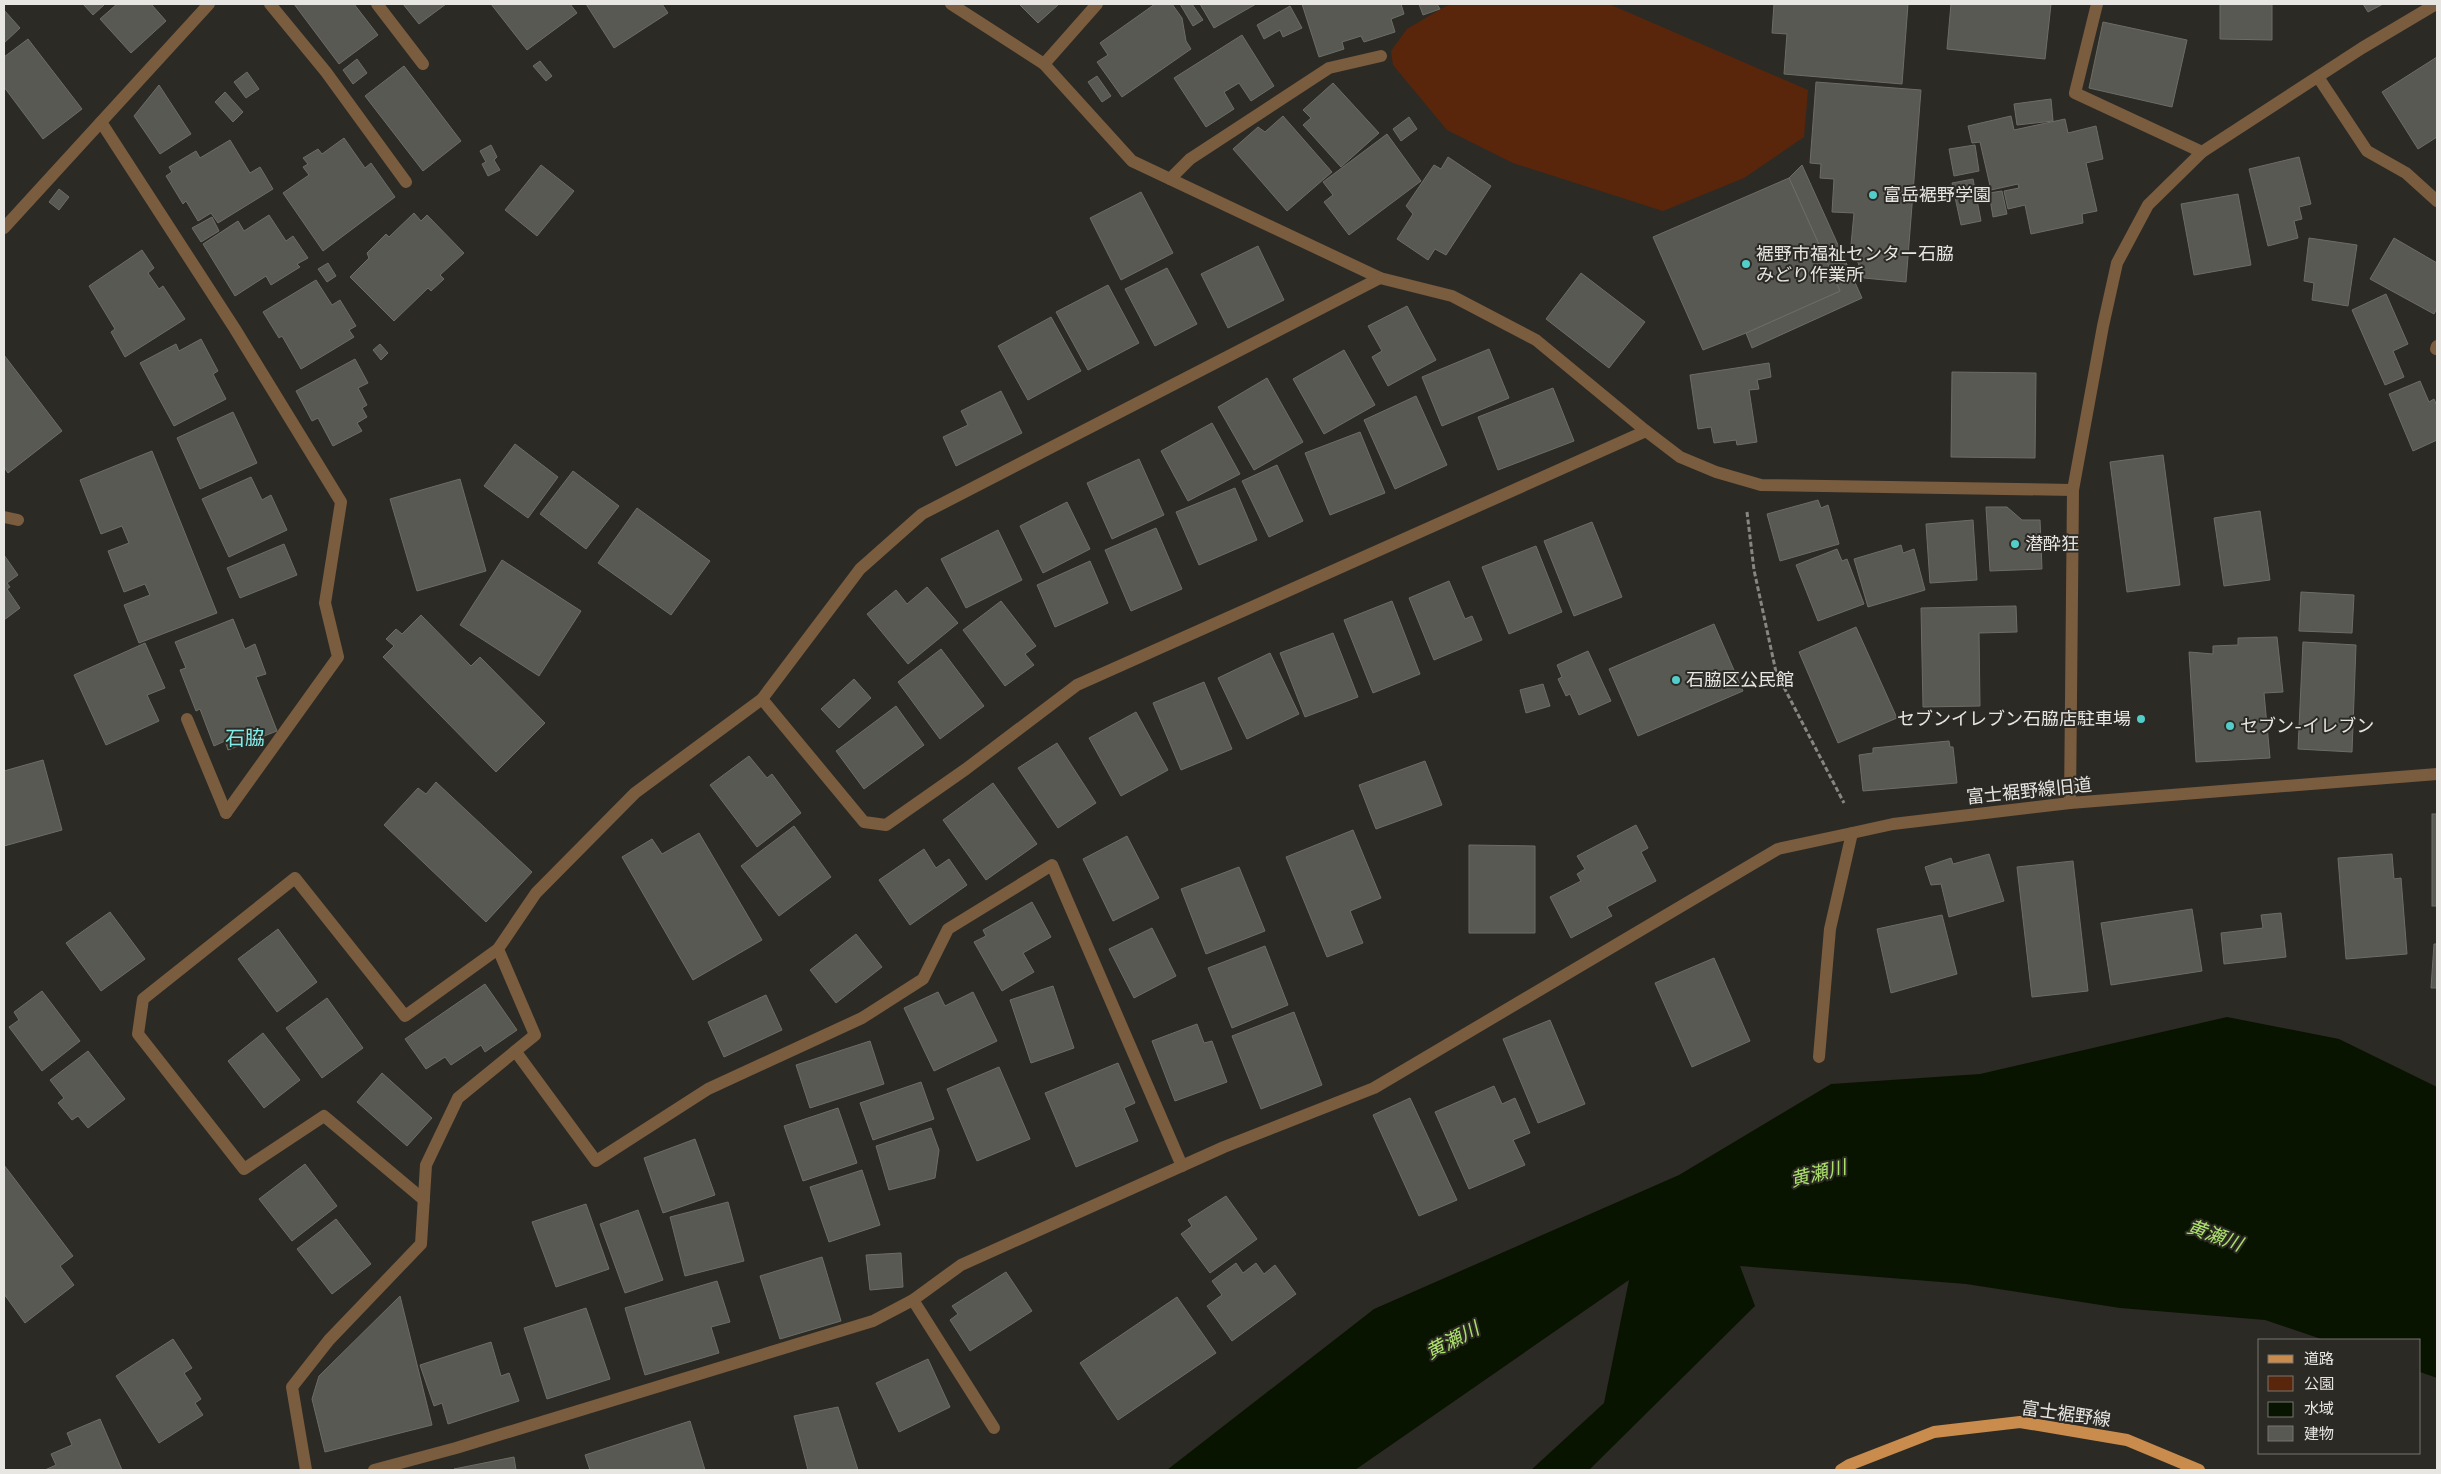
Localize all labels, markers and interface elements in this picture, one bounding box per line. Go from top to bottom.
place label: 富岳裾野学園 [1883,183,1991,206]
marker: 富岳裾野学園 [1867,189,1879,201]
place label: 裾野市福祉センター石脇 みどり作業所 [1756,242,1954,286]
marker: 裾野市福祉センター石脇 みどり作業所 [1740,258,1752,270]
place label: 潜酔狂 [2025,532,2079,555]
marker: 潜酔狂 [2009,538,2021,550]
place label: 石脇区公民館 [1686,668,1794,691]
marker: 石脇区公民館 [1670,674,1682,686]
place label: セブンイレブン石脇店駐車場 [1897,707,2131,730]
marker: セブンイレブン石脇店駐車場 [2135,713,2147,725]
place label: セブン-イレブン [2240,714,2374,737]
marker: セブン-イレブン [2224,720,2236,732]
district label: 石脇 [225,725,265,751]
street label: 富士裾野線旧道 [1965,772,2093,809]
water label: 黄瀬川 [1787,1154,1851,1193]
water label: 黄瀬川 [2184,1214,2248,1258]
water label: 黄瀬川 [1421,1315,1485,1365]
legend [2258,1339,2421,1454]
text: 道路 [2304,1349,2334,1368]
text: 公園 [2304,1374,2334,1393]
street label: 富士裾野線 [2020,1396,2112,1431]
text: 水域 [2304,1399,2334,1418]
text: 建物 [2304,1424,2334,1443]

